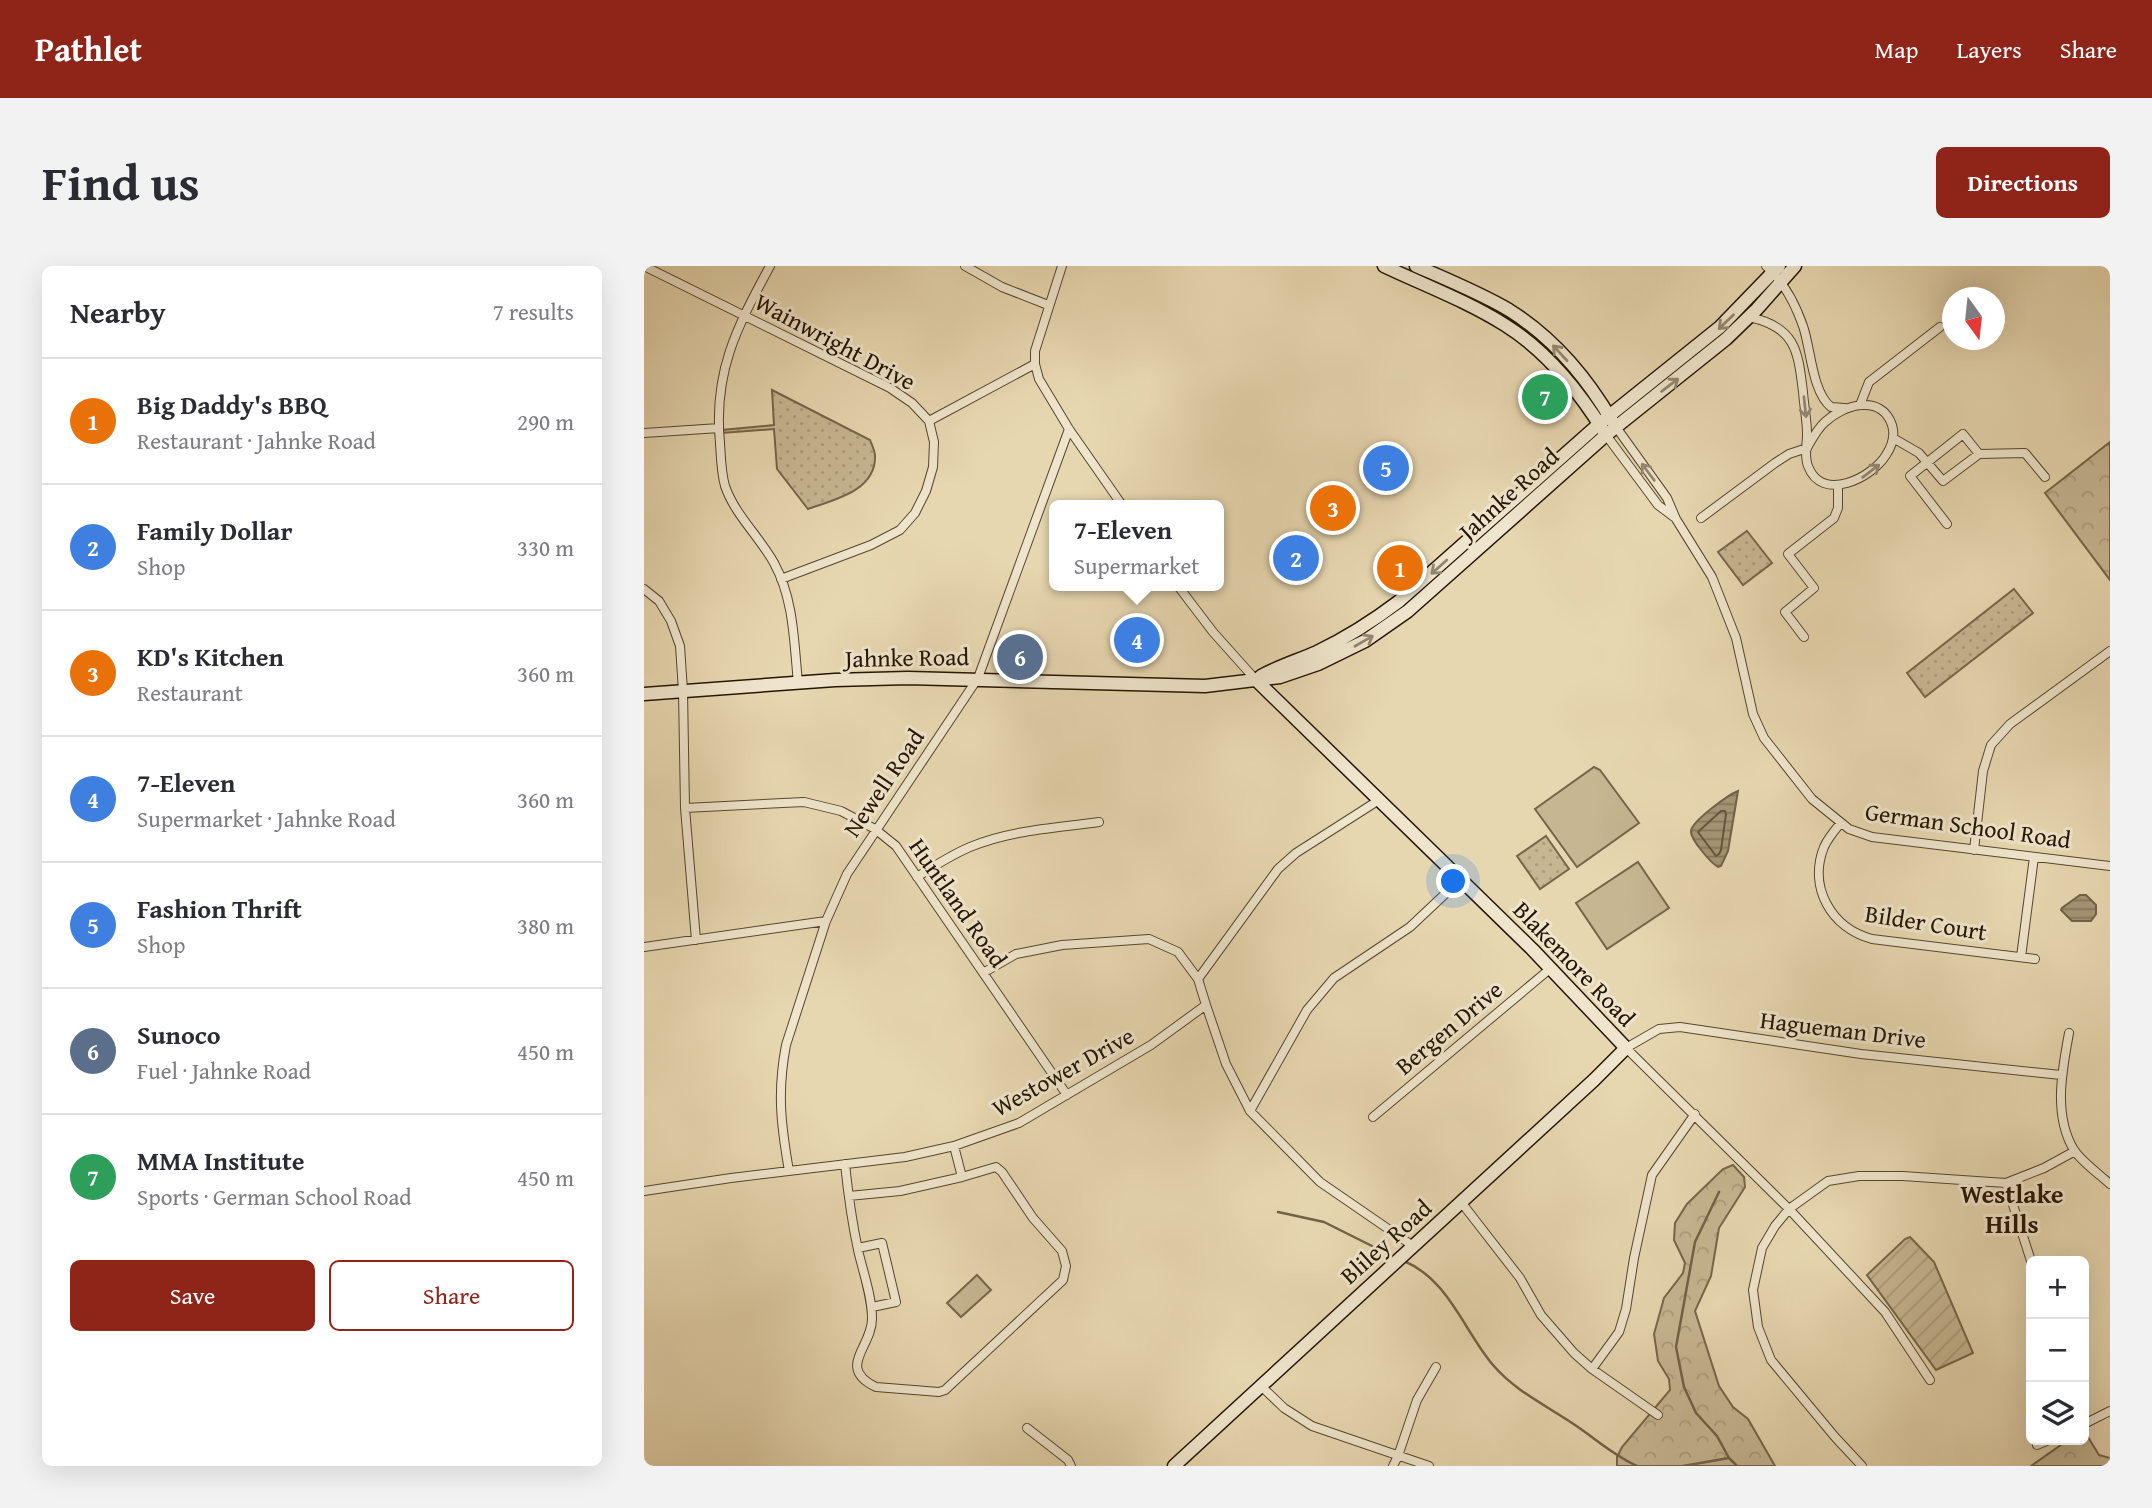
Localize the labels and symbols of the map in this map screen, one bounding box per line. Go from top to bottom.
street label: Wainwright Drive [749,284,922,399]
north arrow [1942,287,2005,350]
one-way arrow [1718,313,1735,330]
one-way arrow [1552,345,1569,362]
pin: 7 [1522,371,1568,423]
one-way arrow [1660,378,1679,392]
one-way arrow [1798,395,1811,418]
street label: Jahnke Road [1449,439,1567,550]
pin: 5 [1363,442,1409,494]
one-way arrow [1640,463,1655,482]
one-way arrow [1861,463,1879,478]
pin: 3 [1310,482,1356,534]
pin: 2 [1273,532,1319,584]
pin: 1 [1377,542,1423,594]
one-way arrow [1430,559,1448,575]
pin: 4 [1114,614,1160,666]
pin: 6 [997,631,1043,683]
one-way arrow [1354,633,1374,647]
street label: Jahnke Road [842,639,970,676]
street label: Newell Road [834,721,933,844]
street label: German School Road [1863,794,2073,857]
street label: Huntland Road [901,831,1016,975]
your location [1436,864,1470,898]
street label: Blakemore Road [1505,893,1644,1035]
street label: Bilder Court [1863,896,1990,949]
street label: Bergen Drive [1387,972,1510,1083]
street label: Hagueman Drive [1758,1002,1928,1057]
street label: Westower Drive [985,1018,1140,1125]
district label: Westlake Hills [1960,1174,2064,1243]
street label: Bliley Road [1332,1191,1439,1292]

